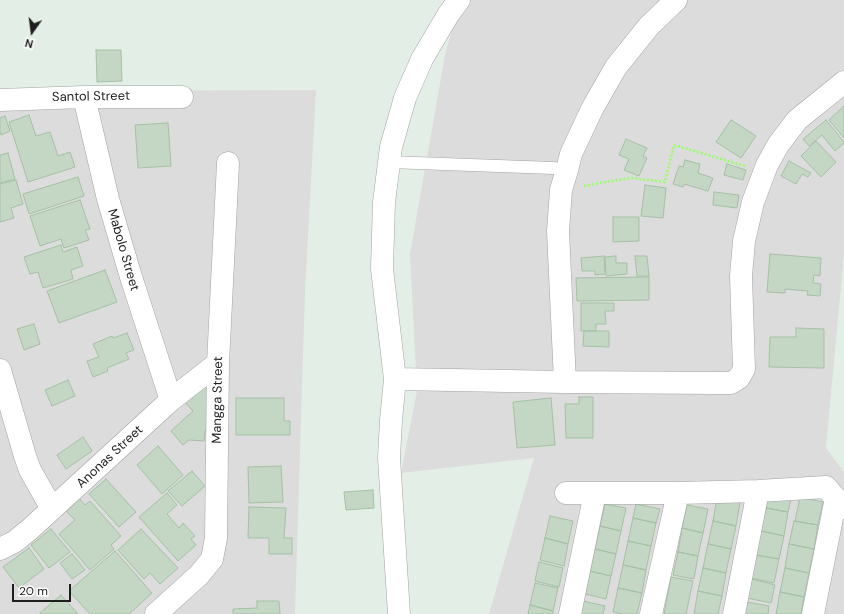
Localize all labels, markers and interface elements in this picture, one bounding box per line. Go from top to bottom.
north arrow [12,12,52,52]
text: N [24,36,35,51]
street label: Santol Street [52,89,130,105]
street label: Mabolo Street [104,207,142,293]
street label: Mangga Street [209,356,227,444]
street label: Anonas Street [74,422,146,492]
scale bar [14,576,73,602]
text: 20 m [19,583,48,599]

